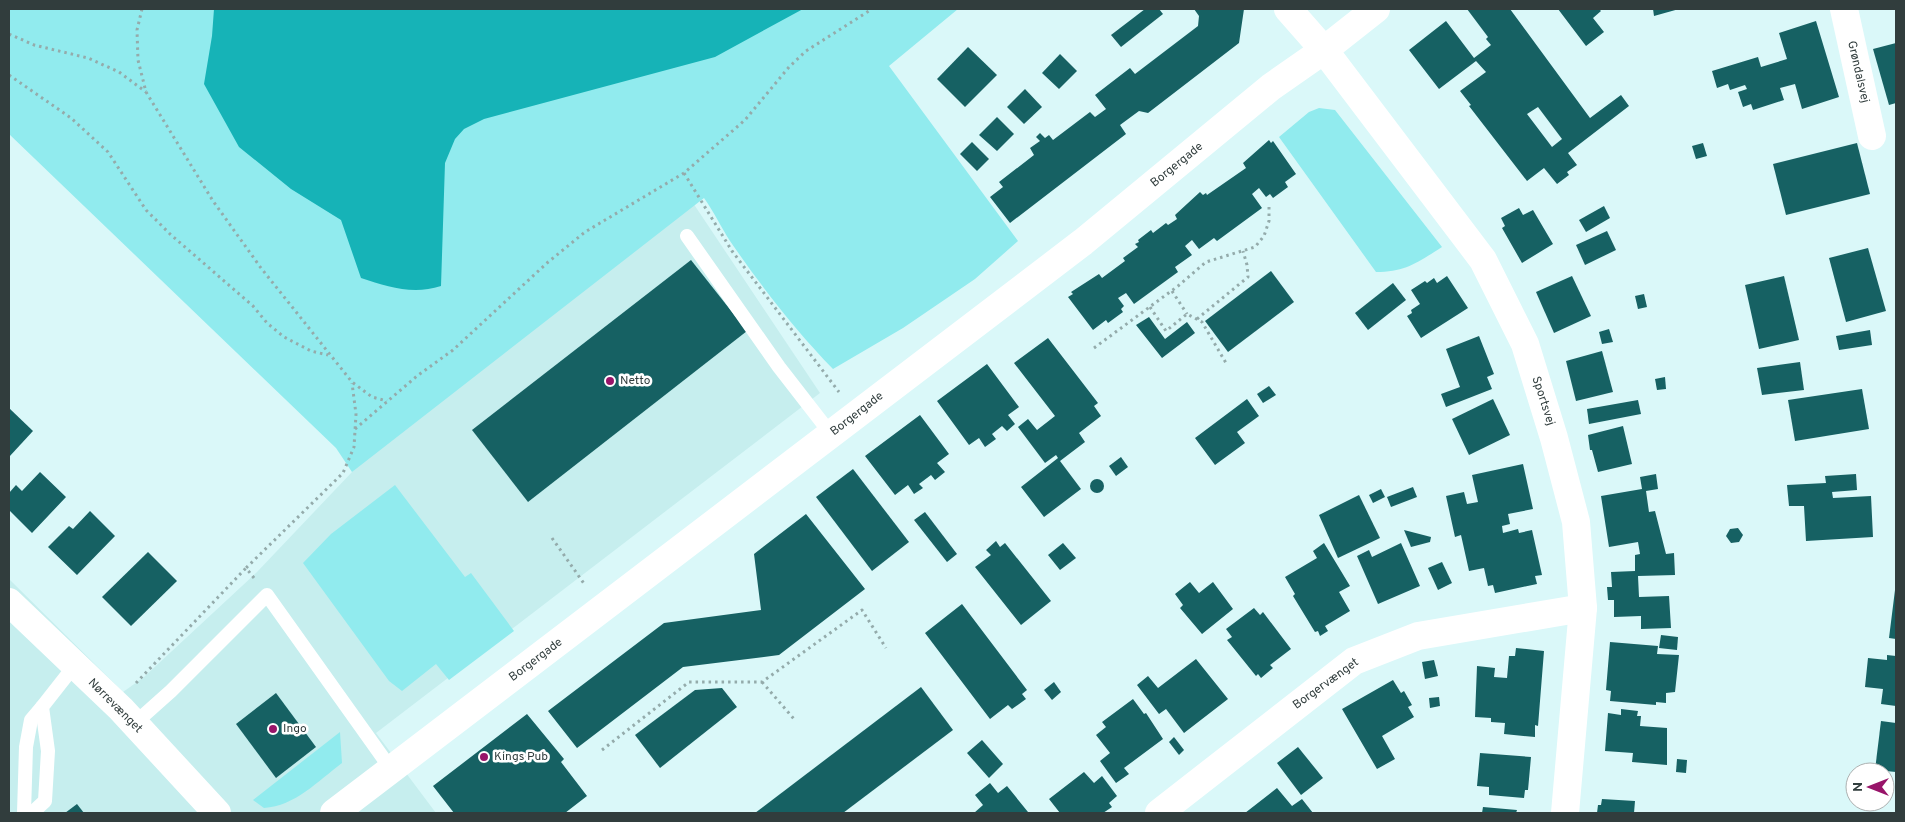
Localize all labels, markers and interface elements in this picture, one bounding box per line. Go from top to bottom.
street label: Grøndalsvej [1843,39,1873,105]
street label: Borgergade [1147,139,1207,191]
place label: Netto [620,373,651,389]
street label: Sportsvej [1527,374,1559,428]
marker: Netto [604,375,616,387]
street label: Borgergade [827,388,887,440]
street label: Borgergade [506,635,566,685]
street label: Borgervænget [1290,655,1362,713]
street label: Nørrevænget [84,675,146,737]
place label: Ingo [283,721,307,737]
marker: Ingo [267,723,279,735]
place label: Kings Pub [494,749,548,765]
marker: Kings Pub [478,751,490,763]
north arrow [1845,762,1895,812]
text: N [1850,782,1867,792]

